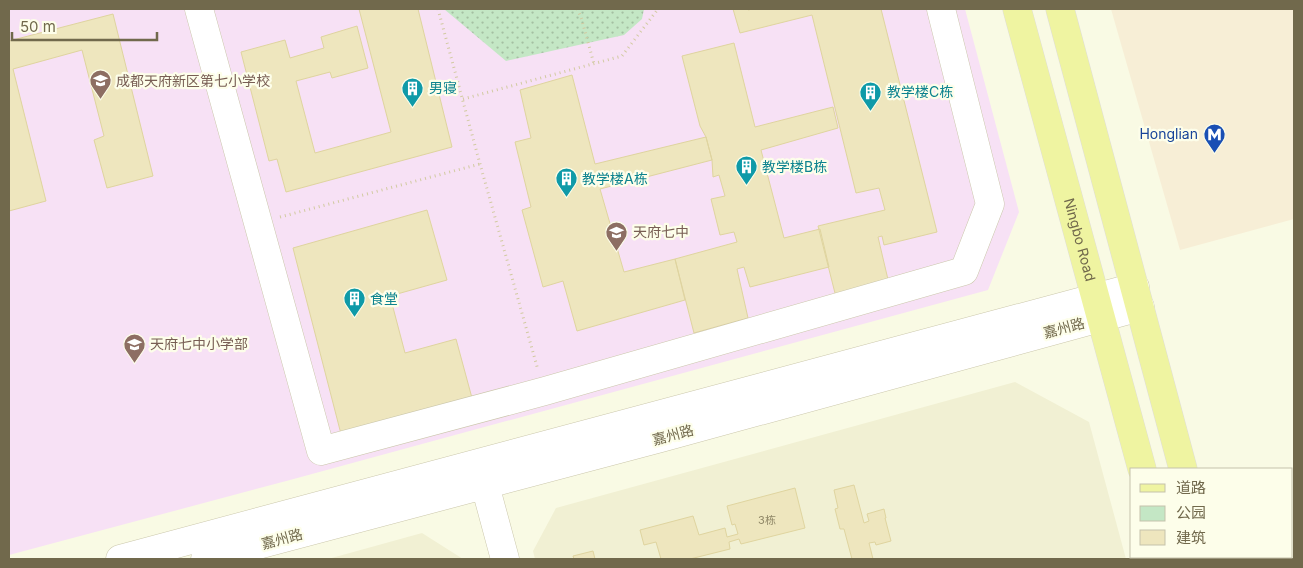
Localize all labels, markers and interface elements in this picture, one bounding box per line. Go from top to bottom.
scale bar [12,10,158,42]
text: 50 m [20,17,56,36]
school or university icon: 成都天府新区第七小学校 [88,69,112,100]
place label: 成都天府新区第七小学校 [116,72,270,89]
building icon: 男寝 [401,76,425,107]
place label: 男寝 [429,79,457,96]
building icon: 教学楼C栋 [859,80,883,111]
place label: 教学楼C栋 [887,83,953,100]
metro station icon: Honglian [1202,122,1226,153]
place label: Honglian [1139,125,1198,142]
building icon: 教学楼B栋 [734,155,758,186]
place label: 教学楼B栋 [762,158,827,175]
building icon: 教学楼A栋 [554,167,578,198]
place label: 教学楼A栋 [582,170,648,187]
street label: Ningbo Road [1061,196,1100,283]
school or university icon: 天府七中 [605,220,629,251]
place label: 天府七中 [633,223,689,240]
building icon: 食堂 [342,287,366,318]
place label: 食堂 [370,290,398,307]
street label: 嘉州路 [1041,314,1086,341]
school or university icon: 天府七中小学部 [122,332,146,363]
place label: 天府七中小学部 [150,335,248,352]
street label: 嘉州路 [650,421,695,448]
legend [1130,468,1293,558]
text: 道路 [1176,478,1206,497]
text: 公园 [1176,503,1206,522]
house number: 3栋 [758,513,776,527]
street label: 嘉州路 [259,525,304,552]
text: 建筑 [1176,528,1206,547]

